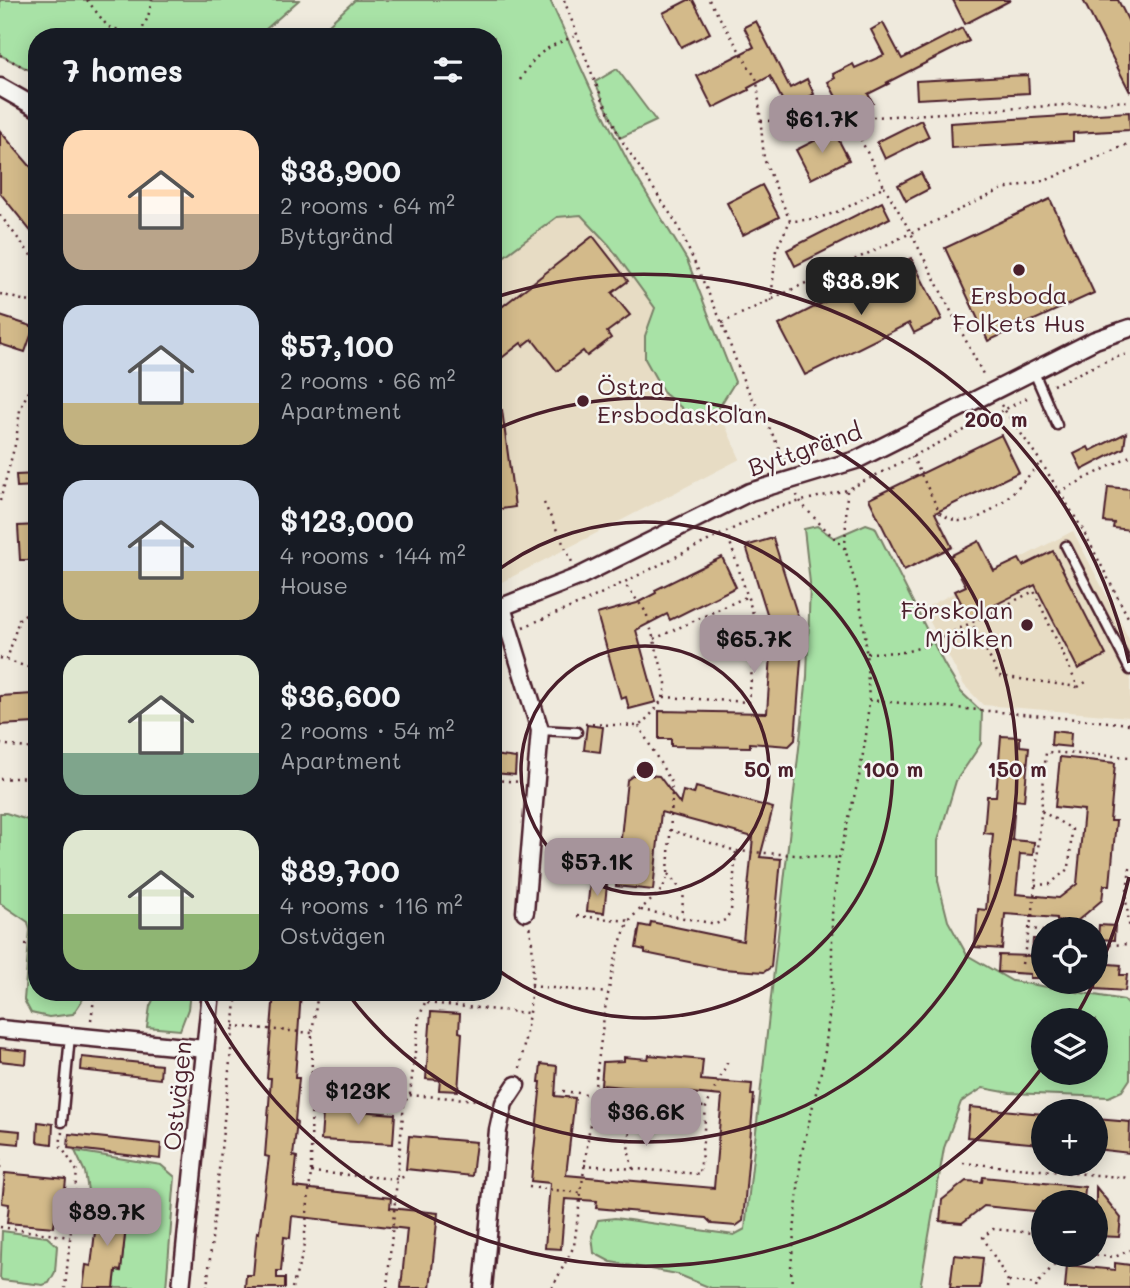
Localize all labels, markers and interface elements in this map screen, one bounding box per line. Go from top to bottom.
text: 7 homes [63,50,183,90]
icon: filters [429,51,467,89]
pin: $61.7K [765,96,879,155]
text: $61.7K [785,103,859,133]
text: $38,900 [280,150,401,190]
icon: home [119,158,203,242]
text: 2 rooms · 64 m² [280,190,455,220]
text: Byttgränd [280,220,393,250]
pin: $38.9K [804,258,918,317]
marker: Ersboda Folkets Hus [1011,262,1027,278]
text: $38.9K [822,265,900,295]
place label: Ersboda Folkets Hus [952,279,1086,338]
text: $57,100 [280,325,394,365]
icon: home [119,333,203,417]
text: 2 rooms · 66 m² [280,365,455,395]
place label: Östra Ersbodaskolan [597,370,767,429]
marker: Östra Ersbodaskolan [575,393,591,409]
text: Apartment [280,395,402,425]
text: 200 m [965,405,1027,432]
street label: Byttgränd [744,415,865,482]
text: $123,000 [280,500,414,540]
icon: home [119,508,203,592]
text: 4 rooms · 144 m² [280,540,466,570]
text: House [280,570,348,600]
place label: Förskolan Mjölken [900,594,1013,653]
pin: $65.7K [697,616,811,675]
marker: Förskolan Mjölken [1019,617,1035,633]
text: $65.7K [716,623,792,653]
text: $36,600 [280,675,401,715]
icon: home [119,683,203,767]
text: 2 rooms · 54 m² [280,715,455,745]
text: Apartment [280,745,402,775]
text: 50 m [744,755,794,782]
text: 100 m [863,755,923,782]
text: 150 m [987,755,1047,782]
centre of rings [633,758,657,782]
pin: $57.1K [540,838,654,898]
text: $57.1K [561,846,633,876]
text: $89,700 [280,850,400,890]
icon: home [119,858,203,942]
text: 4 rooms · 116 m² [280,890,463,920]
map controls [1031,917,1108,1267]
button: locate [1031,917,1108,994]
text: Ostvägen [280,920,385,950]
button: layers [1031,1008,1108,1085]
street label: Ostvägen [155,1040,198,1152]
pin: $123K [309,1068,407,1127]
text: $123K [325,1075,391,1105]
pin: $36.6K [589,1088,703,1148]
text: $36.6K [607,1096,685,1126]
button: + [1031,1099,1108,1176]
pin: $89.7K [50,1188,164,1248]
button: − [1031,1190,1108,1267]
text: $89.7K [68,1196,146,1226]

